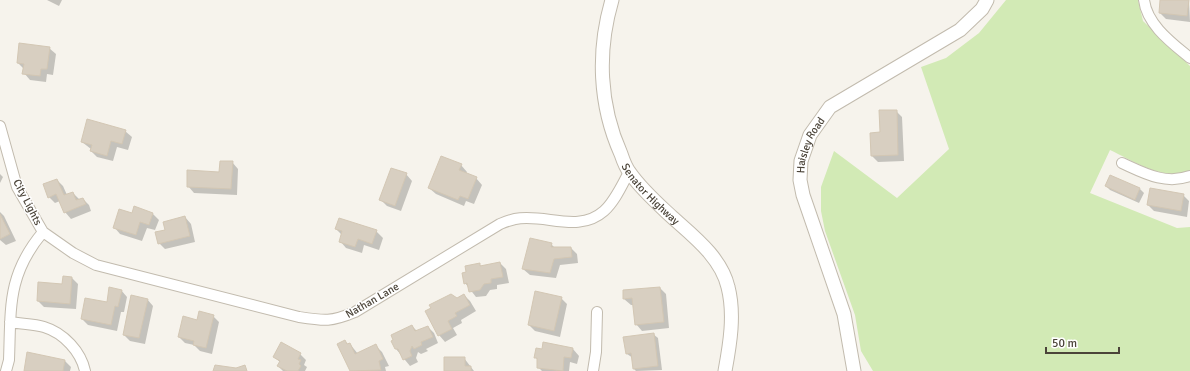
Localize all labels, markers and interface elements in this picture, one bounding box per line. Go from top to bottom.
street label: Haisley Road [794,115,828,174]
street label: Senator Highway [618,161,683,228]
street label: City Lights [10,177,45,228]
street label: Nathan Lane [343,280,401,321]
scale bar [1046,329,1119,355]
text: 50 m [1052,336,1077,351]

